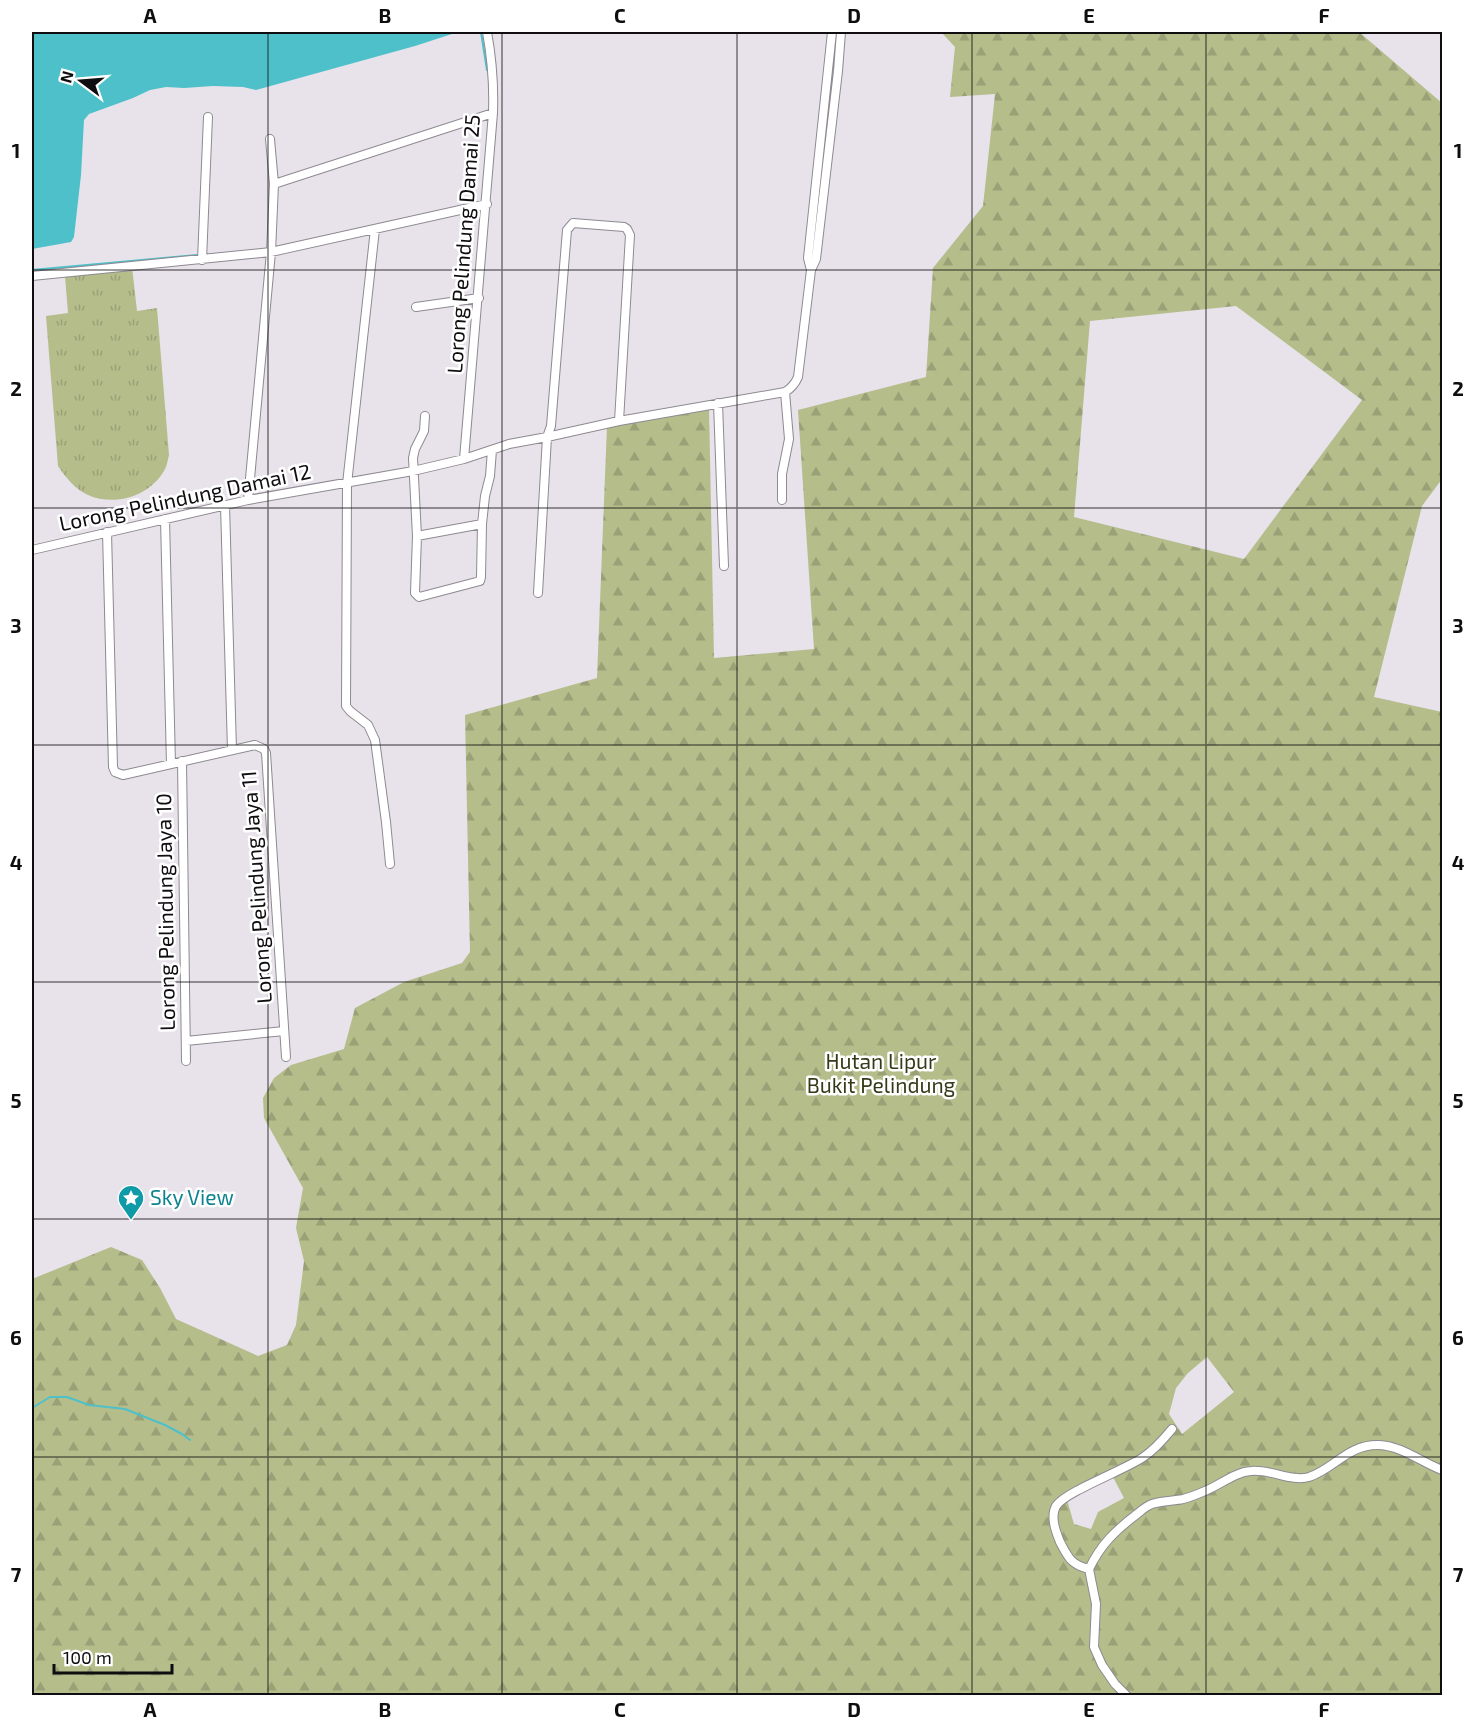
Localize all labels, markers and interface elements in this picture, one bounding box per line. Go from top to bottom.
text: A [143,3,157,27]
text: B [379,3,391,27]
text: C [614,3,626,27]
text: D [847,3,861,27]
text: E [1083,3,1095,27]
text: F [1318,3,1330,27]
north arrow [51,51,111,111]
text: N [55,69,77,85]
street label: Lorong Pelindung Damai 25 [441,114,484,374]
text: 1 [12,138,20,162]
text: 1 [1454,138,1462,162]
text: 2 [10,376,22,400]
text: 2 [1452,376,1464,400]
street label: Lorong Pelindung Damai 12 [57,458,313,535]
text: 3 [10,613,22,637]
text: 3 [1452,613,1464,637]
street label: Lorong Pelindung Jaya 11 [235,770,276,1004]
street label: Lorong Pelindung Jaya 10 [150,793,179,1031]
text: 4 [10,850,23,874]
text: 4 [1452,850,1465,874]
park label: Hutan Lipur Bukit Pelindung [807,1048,956,1097]
text: 5 [10,1088,22,1112]
text: 5 [1452,1088,1464,1112]
place icon: Sky View [116,1183,146,1221]
place label: Sky View [150,1184,234,1209]
text: 6 [10,1325,22,1349]
text: 6 [1452,1325,1464,1349]
text: 7 [11,1562,22,1586]
text: 7 [1453,1562,1464,1586]
scale bar [54,1637,172,1675]
text: 100 m [63,1646,112,1668]
text: A [143,1697,157,1721]
text: B [379,1697,391,1721]
text: C [614,1697,626,1721]
text: D [847,1697,861,1721]
text: E [1083,1697,1095,1721]
text: F [1318,1697,1330,1721]

